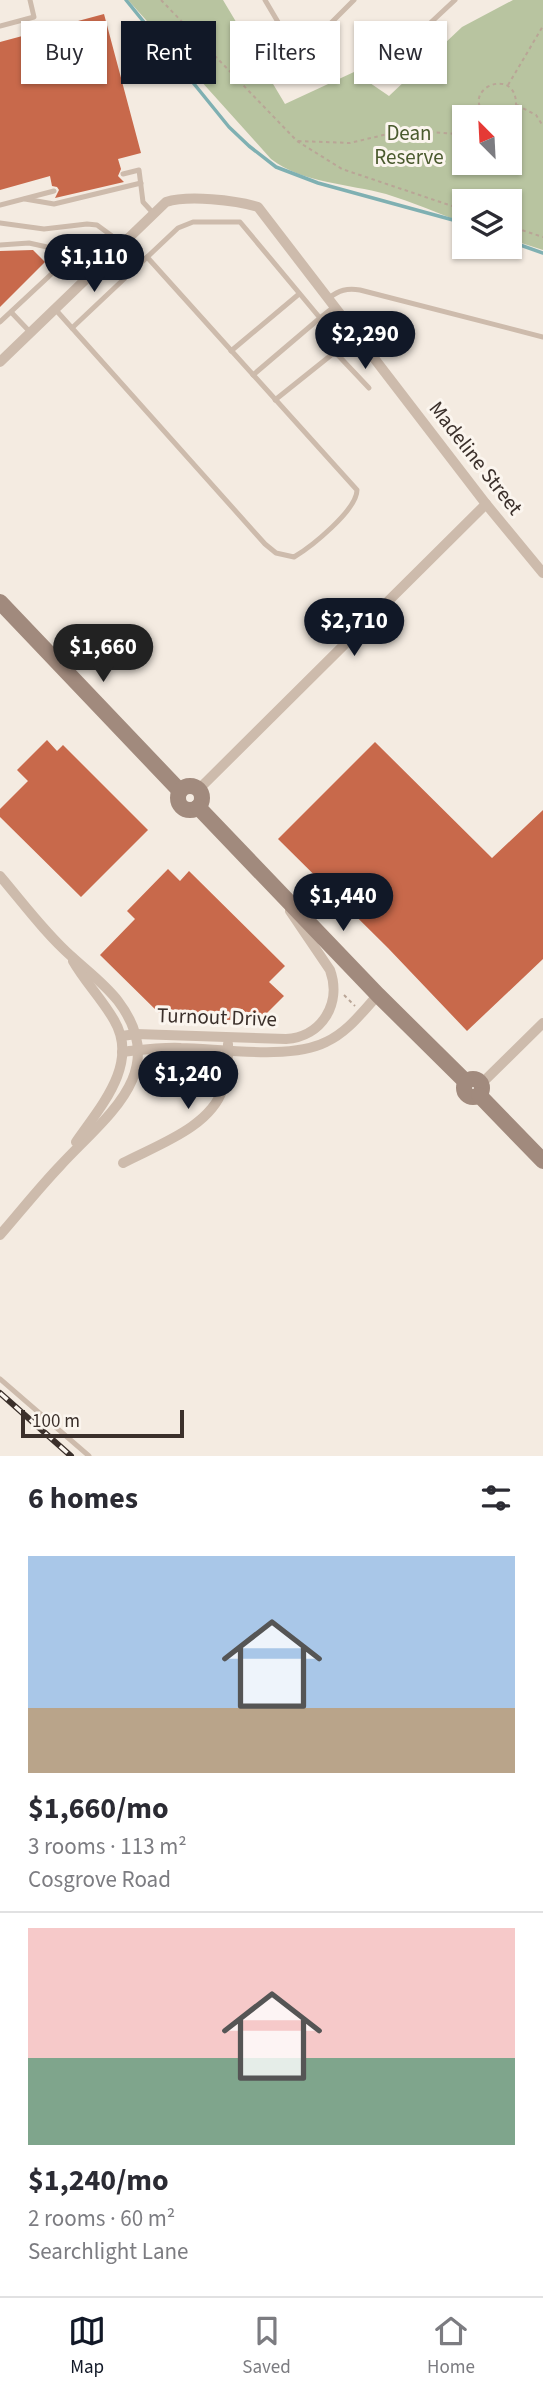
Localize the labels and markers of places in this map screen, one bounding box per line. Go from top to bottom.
pin: $1,110 [37,234,151,294]
pin: $2,290 [308,312,422,371]
pin: $2,710 [297,598,411,658]
pin: $1,660 [46,624,160,684]
pin: $1,440 [286,874,400,933]
pin: $1,240 [131,1052,245,1111]

